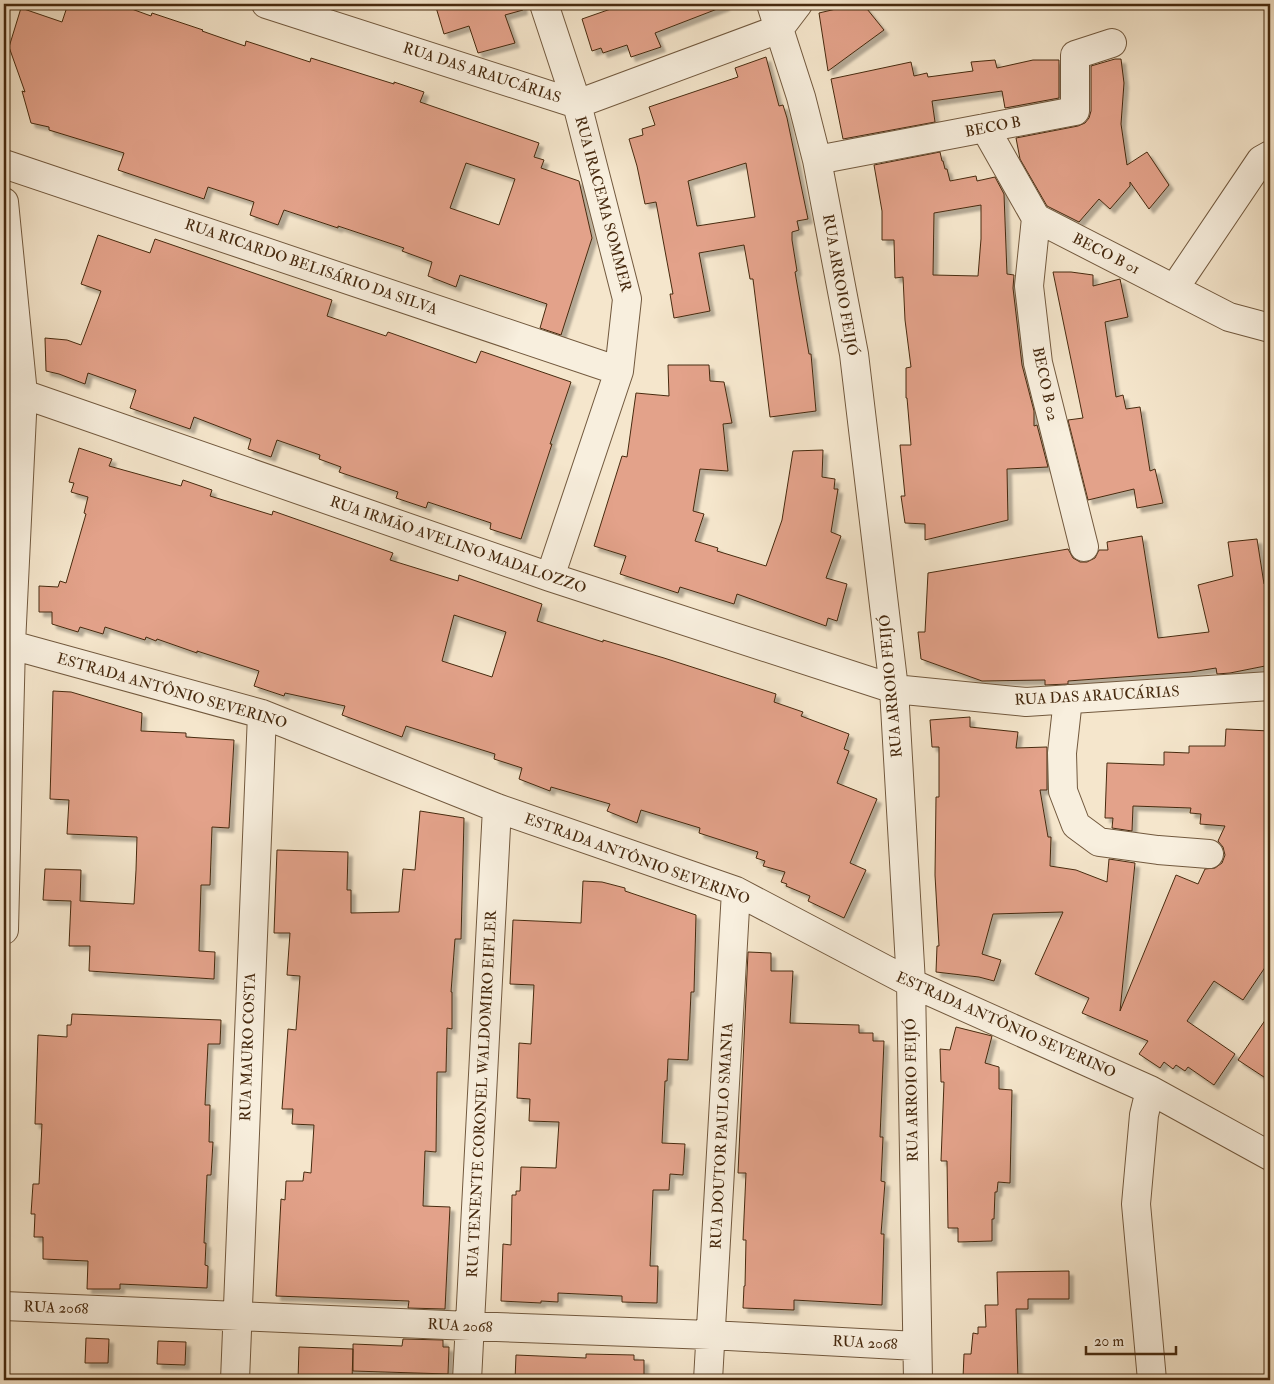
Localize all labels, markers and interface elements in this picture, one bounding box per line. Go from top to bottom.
street label: RUA DAS ARAUCÁRIAS [400,37,564,108]
street label: BECO B [963,112,1023,142]
street label: RUA IRACEMA SOMMER [570,114,636,295]
street label: RUA ARROIO FEIJÓ [817,212,864,358]
street label: RUA RICARDO BELISÁRIO DA SILVA [182,213,441,319]
street label: BECO B 01 [1069,229,1143,279]
street label: BECO B 02 [1028,345,1062,423]
street label: RUA IRMÃO AVELINO MADALOZZO [327,491,589,598]
street label: RUA ARROIO FEIJÓ [873,614,908,759]
street label: ESTRADA ANTÔNIO SEVERINO [55,648,290,733]
street label: RUA DAS ARAUCÁRIAS [1014,680,1180,710]
street label: ESTRADA ANTÔNIO SEVERINO [522,808,753,909]
street label: RUA TENENTE CORONEL WALDOMIRO EIFLER [463,909,501,1278]
street label: ESTRADA ANTÔNIO SEVERINO [893,967,1119,1082]
street label: RUA MAURO COSTA [236,972,260,1122]
street label: RUA ARROIO FEIJÓ [899,1018,924,1162]
street label: RUA DOUTOR PAULO SMANIA [707,1022,737,1250]
street label: RUA 2068 [23,1297,89,1319]
street label: RUA 2068 [427,1315,493,1337]
scale bar [1086,1324,1176,1356]
street label: RUA 2068 [832,1332,898,1354]
text: 20 m [1094,1332,1124,1351]

